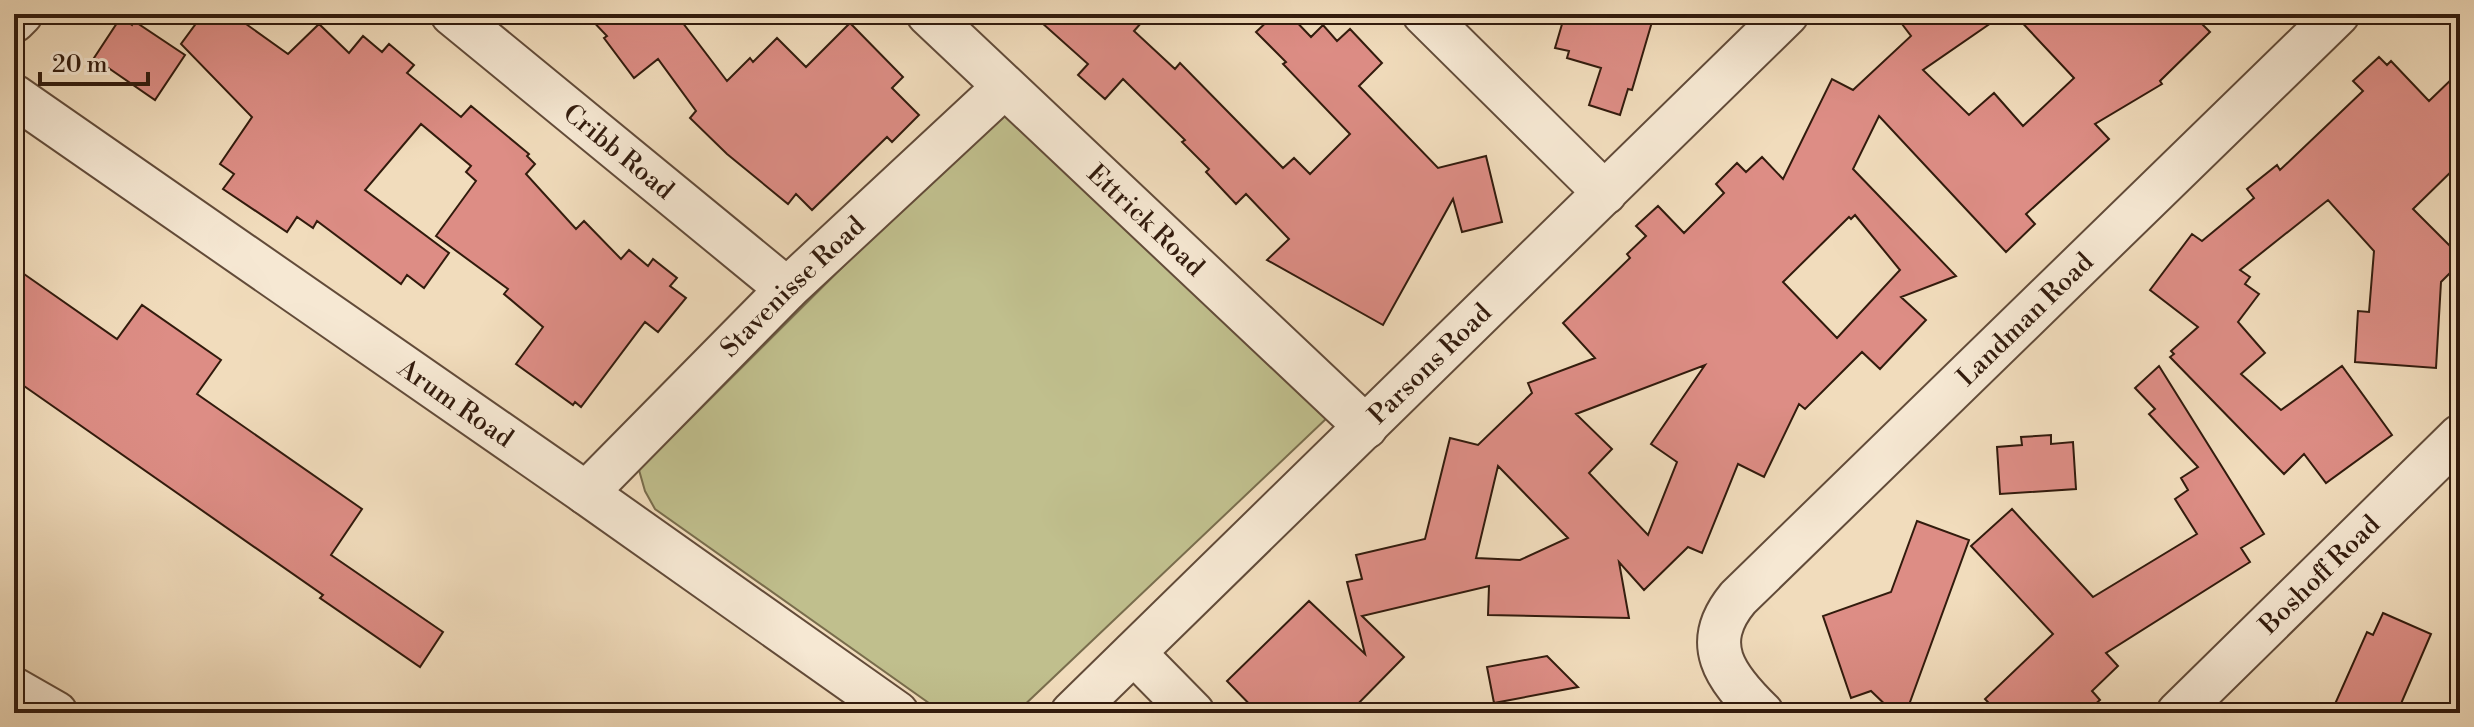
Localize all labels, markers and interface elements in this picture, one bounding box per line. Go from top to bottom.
scale bar [40,36,148,86]
text: 20 m [52,50,108,80]
street label: Cribb Road [557,97,680,207]
street label: Ettrick Road [1080,158,1211,283]
street label: Stavenisse Road [714,210,872,364]
street label: Landman Road [1950,246,2100,393]
street label: Parsons Road [1362,297,1499,431]
street label: Arum Road [391,352,519,455]
street label: Boshoff Road [2252,509,2387,642]

